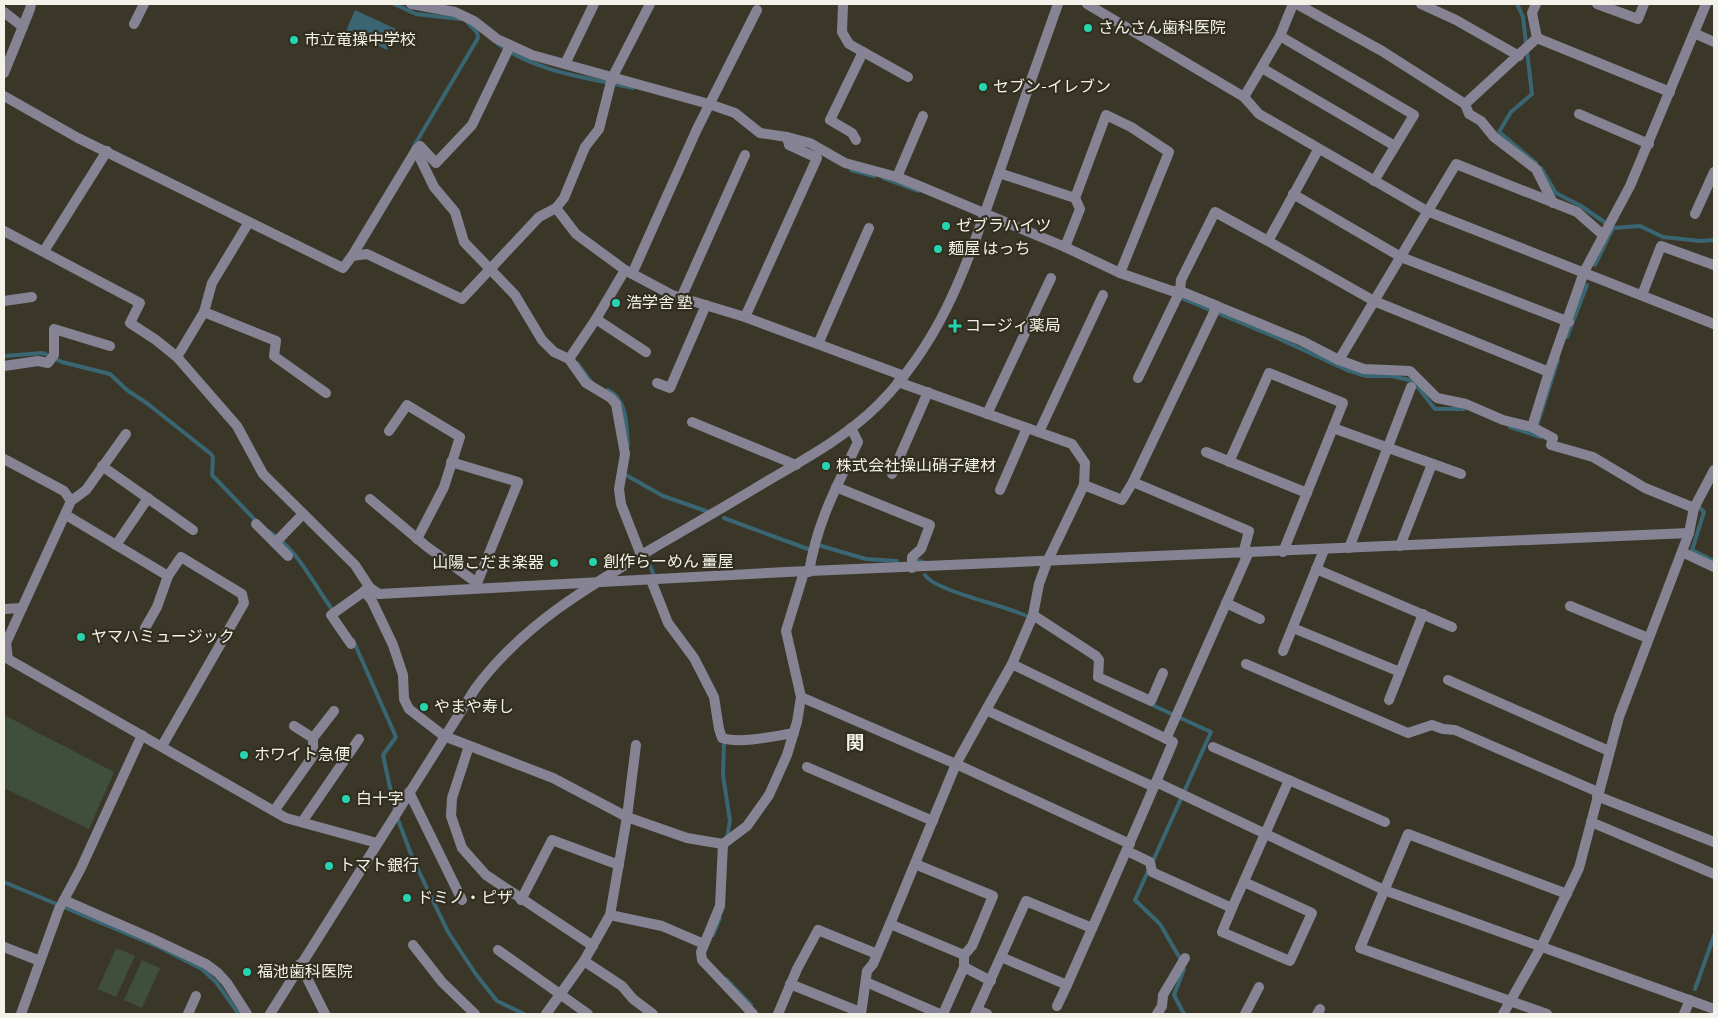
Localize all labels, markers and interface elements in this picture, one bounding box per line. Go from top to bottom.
place label: さんさん歯科医院 [1098,19,1226,38]
marker: さんさん歯科医院 [1082,22,1094,34]
place label: 市立竜操中学校 [304,31,416,50]
marker: 市立竜操中学校 [288,34,300,46]
place label: セブン-イレブン [993,78,1111,97]
marker: セブン-イレブン [977,81,989,93]
place label: ゼブラハイツ [956,217,1052,236]
marker: ゼブラハイツ [940,220,952,232]
place label: 麺屋 はっち [948,240,1031,259]
marker: 麺屋 はっち [932,243,944,255]
place label: 浩学舎 塾 [626,294,693,313]
marker: 浩学舎 塾 [610,297,622,309]
place label: コージィ薬局 [965,317,1061,336]
marker: コージィ薬局 [949,320,961,332]
place label: 株式会社操山硝子建材 [836,457,996,476]
marker: 株式会社操山硝子建材 [820,460,832,472]
place label: 創作らーめん 薑屋 [603,553,734,572]
place label: 山陽こだま楽器 [432,554,544,573]
marker: 創作らーめん 薑屋 [587,556,599,568]
marker: 山陽こだま楽器 [548,557,560,569]
place label: ヤマハミュージック [91,628,235,647]
marker: ヤマハミュージック [75,631,87,643]
place label: やまや寿し [434,698,514,717]
marker: やまや寿し [418,701,430,713]
district label: 関 [845,732,865,755]
place label: ホワイト急便 [254,746,350,765]
marker: ホワイト急便 [238,749,250,761]
place label: 白十字 [356,790,404,809]
marker: 白十字 [340,793,352,805]
place label: トマト銀行 [339,857,419,876]
marker: トマト銀行 [323,860,335,872]
place label: ドミノ・ピザ [417,889,513,908]
marker: ドミノ・ピザ [401,892,413,904]
place label: 福池歯科医院 [257,963,353,982]
marker: 福池歯科医院 [241,966,253,978]

